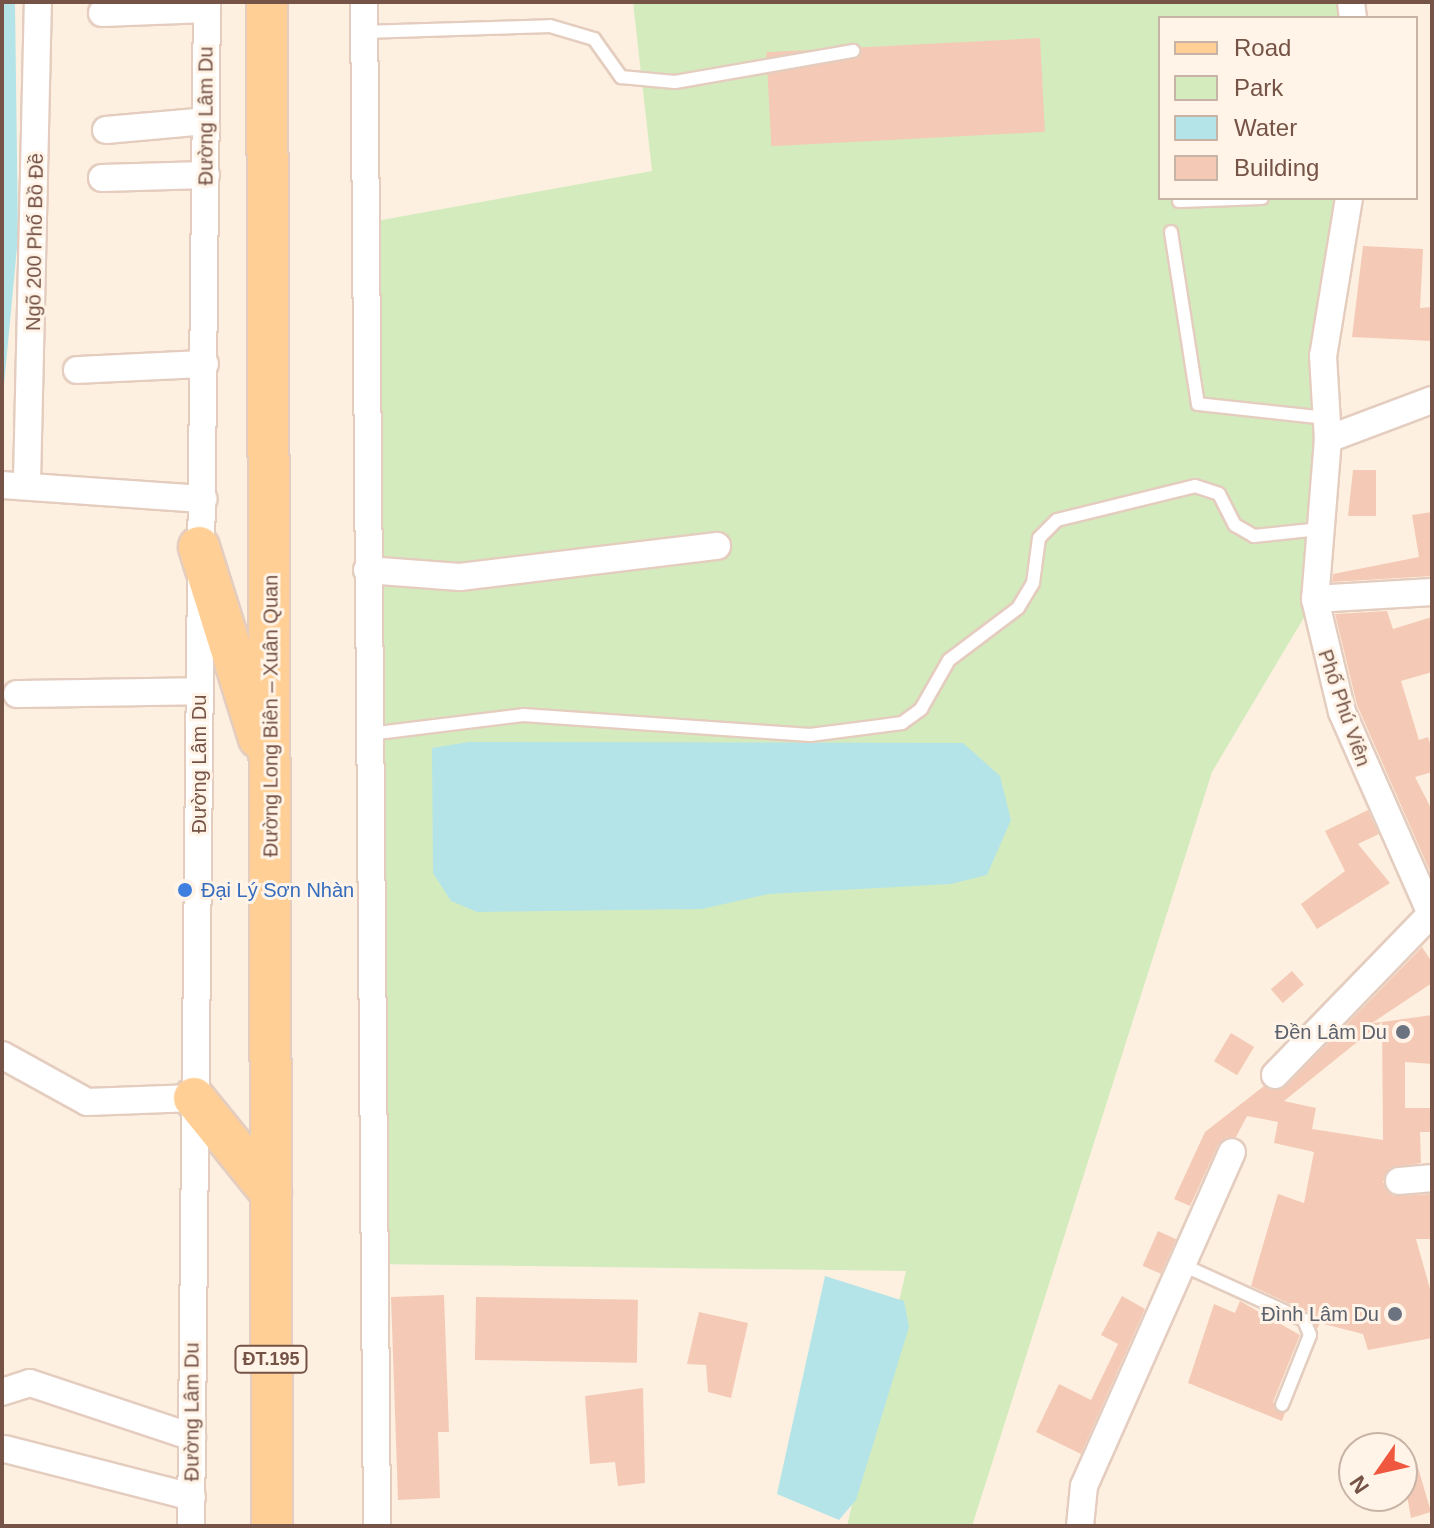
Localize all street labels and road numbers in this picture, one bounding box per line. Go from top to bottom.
street label: Đường Lâm Du [194,47,218,185]
street label: Ngõ 200 Phố Bồ Đề [21,153,49,331]
street label: Đường Long Biên – Xuân Quan [259,575,283,857]
street label: Phố Phú Viên [1313,646,1375,770]
street label: Đường Lâm Du [187,695,211,833]
street label: Đường Lâm Du [180,1343,204,1481]
road number: ĐT.195 [233,1345,309,1373]

